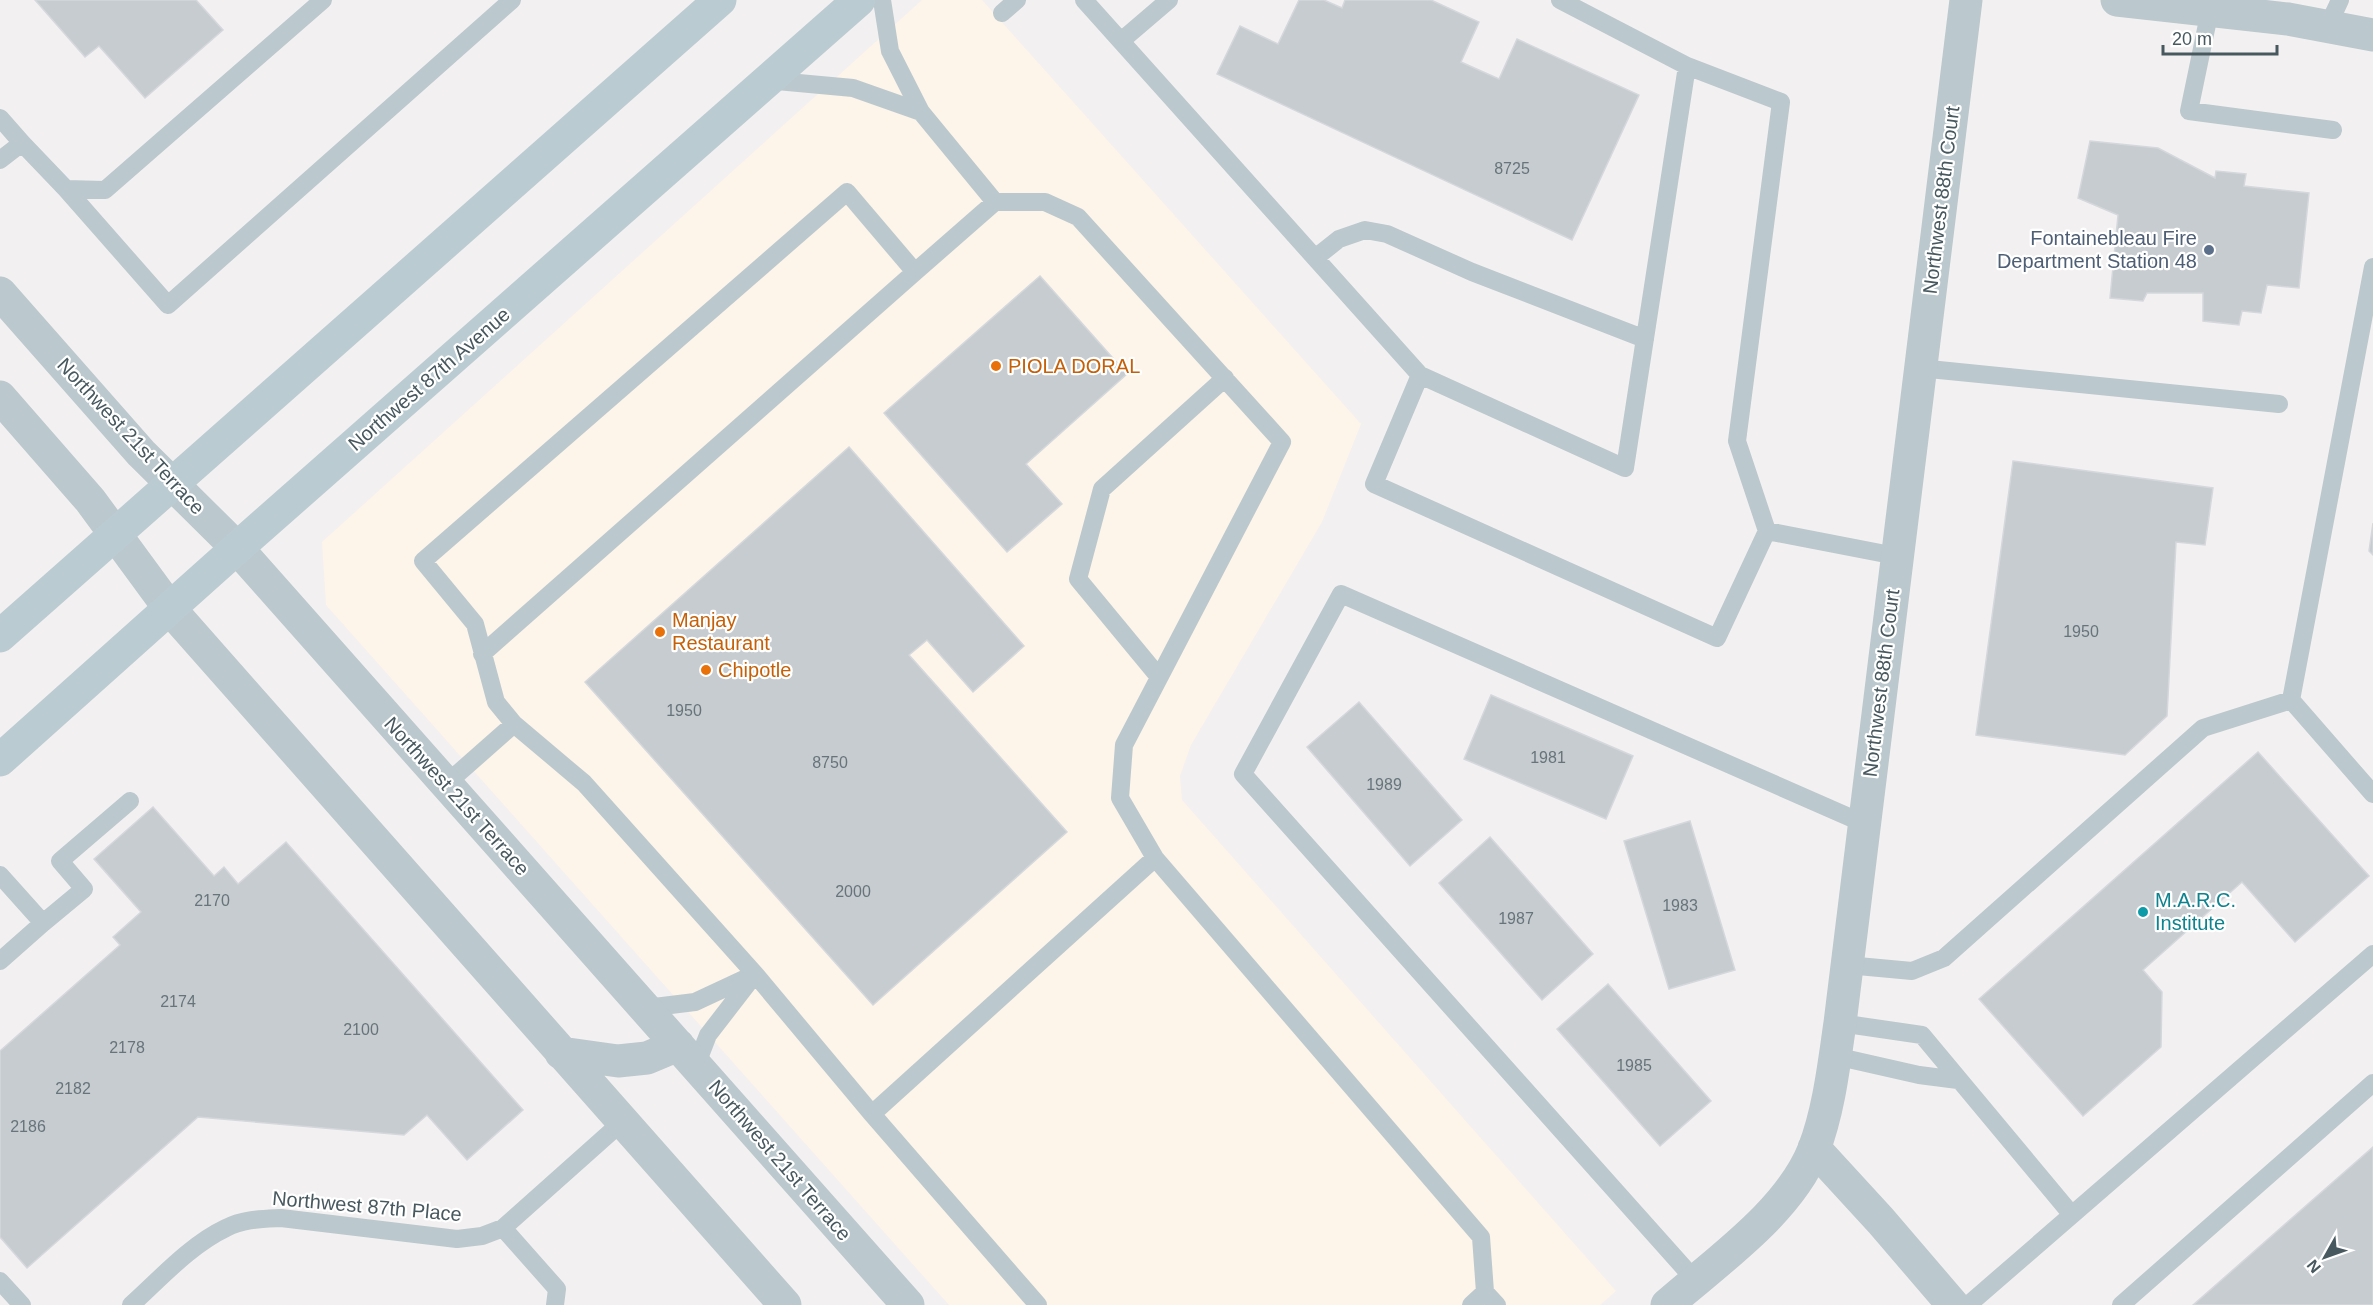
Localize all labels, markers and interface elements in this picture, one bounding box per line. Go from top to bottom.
scale bar [2163,18,2277,56]
text: 20 m [2172,29,2212,49]
street label: Northwest 88th Court [1919,104,1963,295]
house number: 8725 [1494,160,1530,177]
place label: Fontainebleau Fire Department Station 48 [1997,227,2197,272]
marker: Fontainebleau Fire Department Station 48 [2202,243,2216,257]
street label: Northwest 87th Avenue [344,303,514,455]
street label: Northwest 21st Terrace [53,353,209,519]
place label: PIOLA DORAL [1008,355,1140,377]
marker: PIOLA DORAL [989,359,1003,373]
street label: Northwest 88th Court [1859,587,1903,778]
place label: Manjay Restaurant [672,609,770,654]
house number: 1950 [2063,623,2099,640]
marker: Manjay Restaurant [653,625,667,639]
place label: Chipotle [718,659,791,681]
marker: Chipotle [699,663,713,677]
house number: 1950 [666,702,702,719]
street label: Northwest 21st Terrace [380,712,534,880]
house number: 1981 [1530,749,1566,766]
house number: 8750 [812,754,848,771]
house number: 1989 [1366,776,1402,793]
house number: 2000 [835,883,871,900]
place label: M.A.R.C. Institute [2155,889,2236,934]
house number: 2170 [194,892,230,909]
house number: 1983 [1662,897,1698,914]
marker: M.A.R.C. Institute [2136,905,2150,919]
house number: 1987 [1498,910,1534,927]
house number: 2174 [160,993,196,1010]
house number: 2100 [343,1021,379,1038]
house number: 2178 [109,1039,145,1056]
house number: 1985 [1616,1057,1652,1074]
street label: Northwest 21st Terrace [704,1075,856,1245]
house number: 2182 [55,1080,91,1097]
house number: 2186 [10,1118,46,1135]
street label: Northwest 87th Place [271,1187,463,1225]
north arrow [2295,1227,2355,1287]
text: N [2304,1256,2324,1276]

